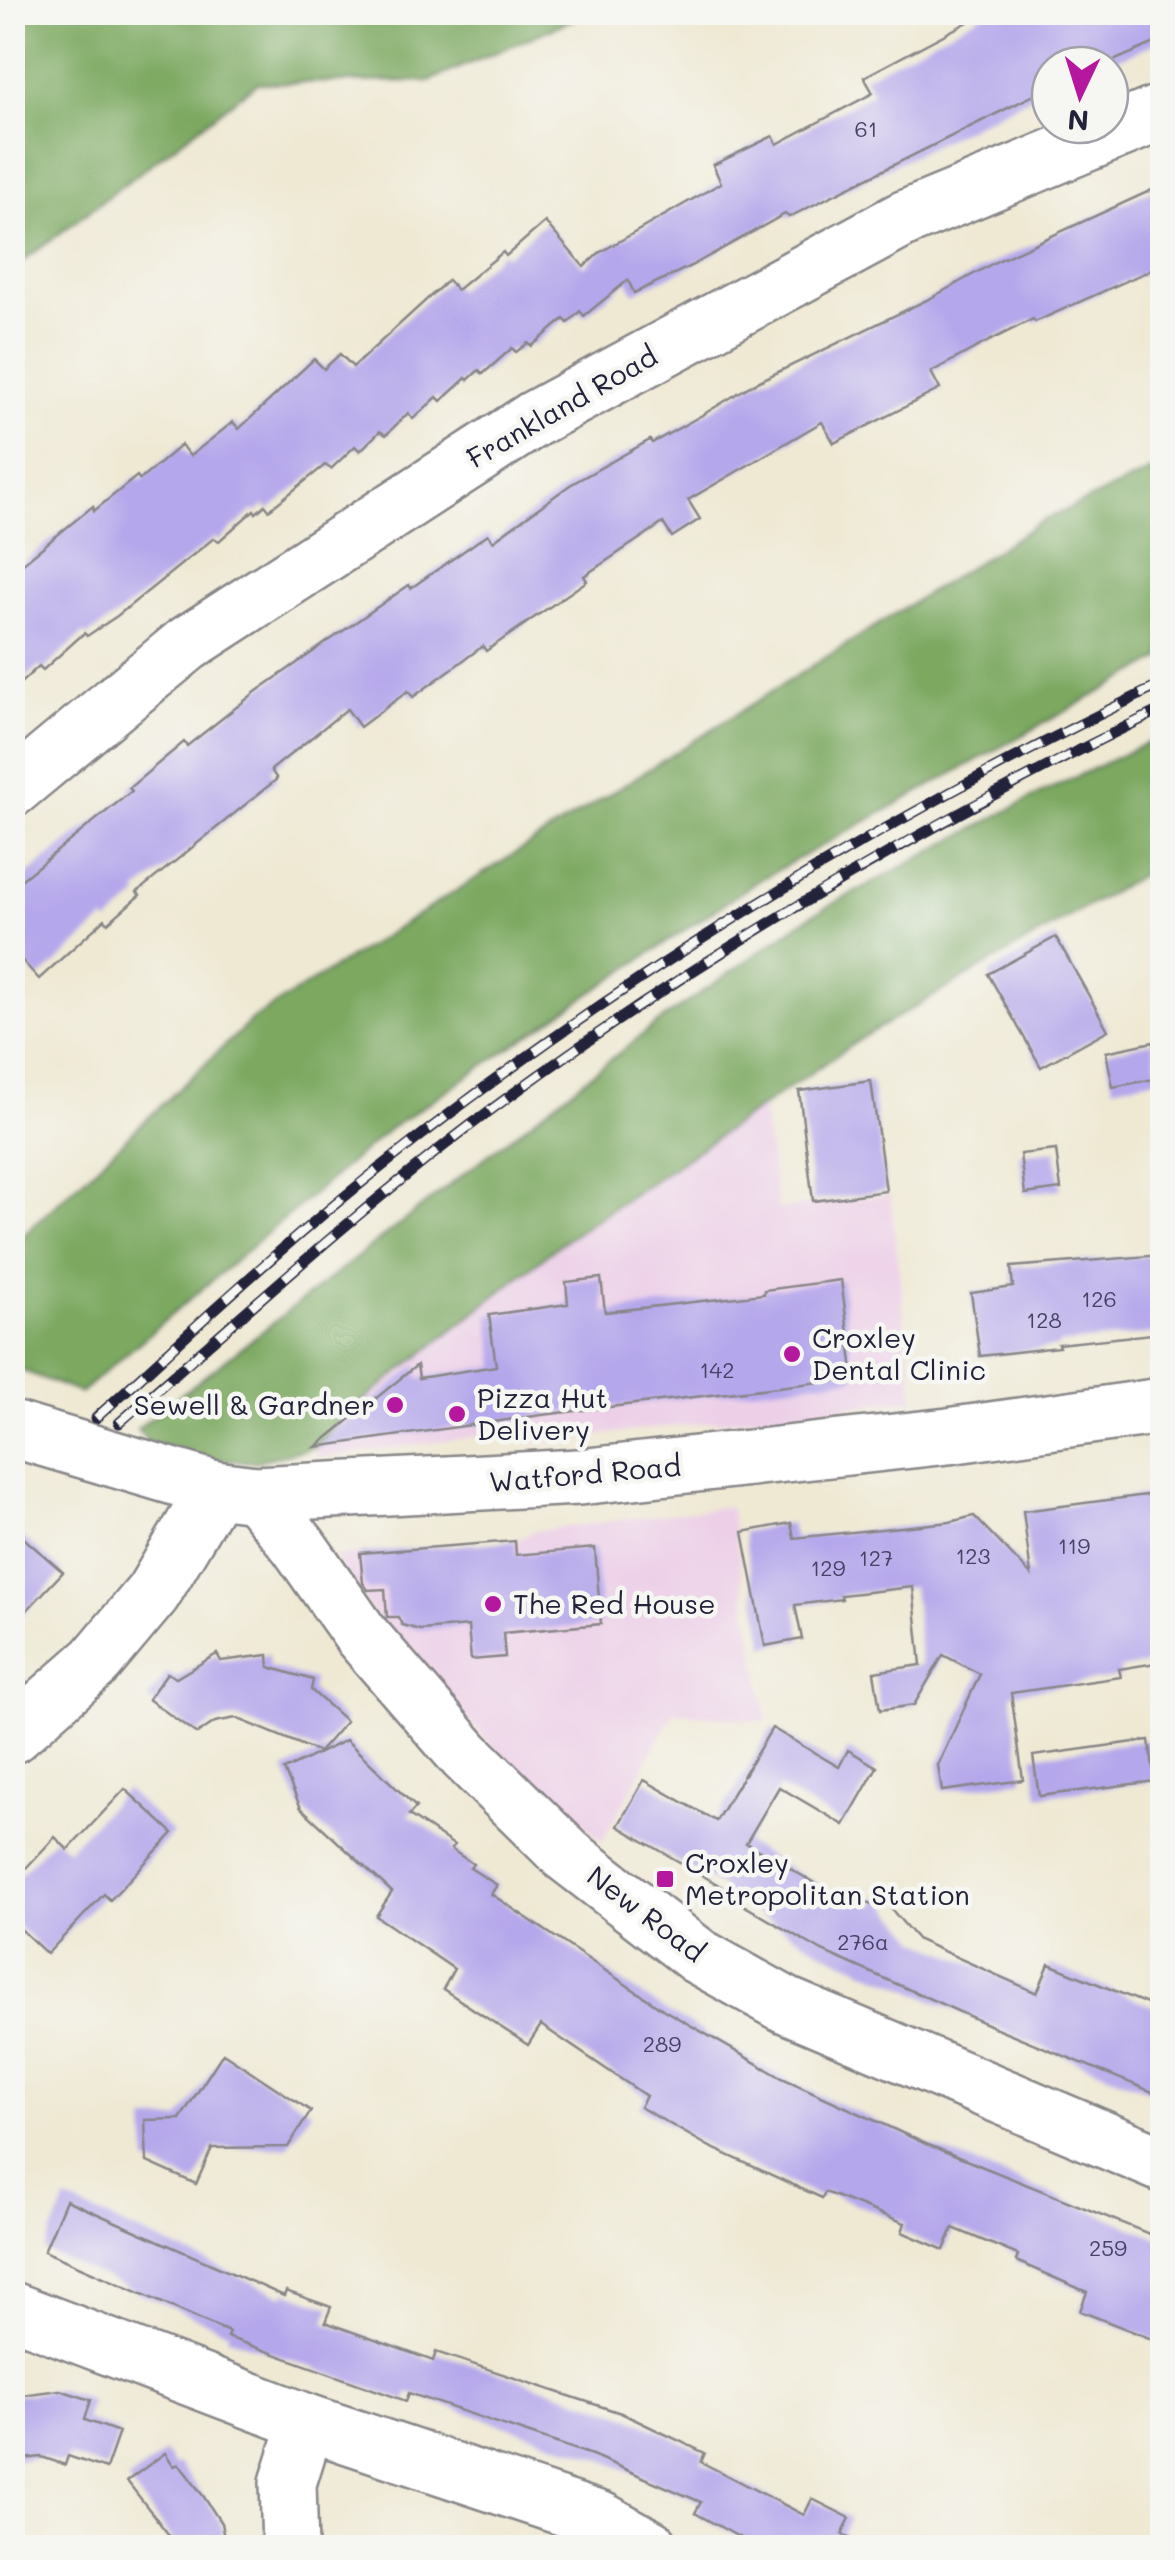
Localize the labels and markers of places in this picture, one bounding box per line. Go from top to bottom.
place label: Croxley Dental Clinic [812,1319,986,1387]
marker: Croxley Dental Clinic [781,1343,803,1365]
place label: Pizza Hut Delivery [477,1379,608,1447]
place label: Sewell & Gardner [134,1386,375,1422]
marker: Sewell & Gardner [384,1394,406,1416]
marker: Pizza Hut Delivery [446,1403,468,1425]
place label: The Red House [513,1585,716,1621]
marker: The Red House [482,1593,504,1615]
place label: Croxley Metropolitan Station [685,1844,970,1912]
marker: Croxley Metropolitan Station [654,1868,676,1890]

